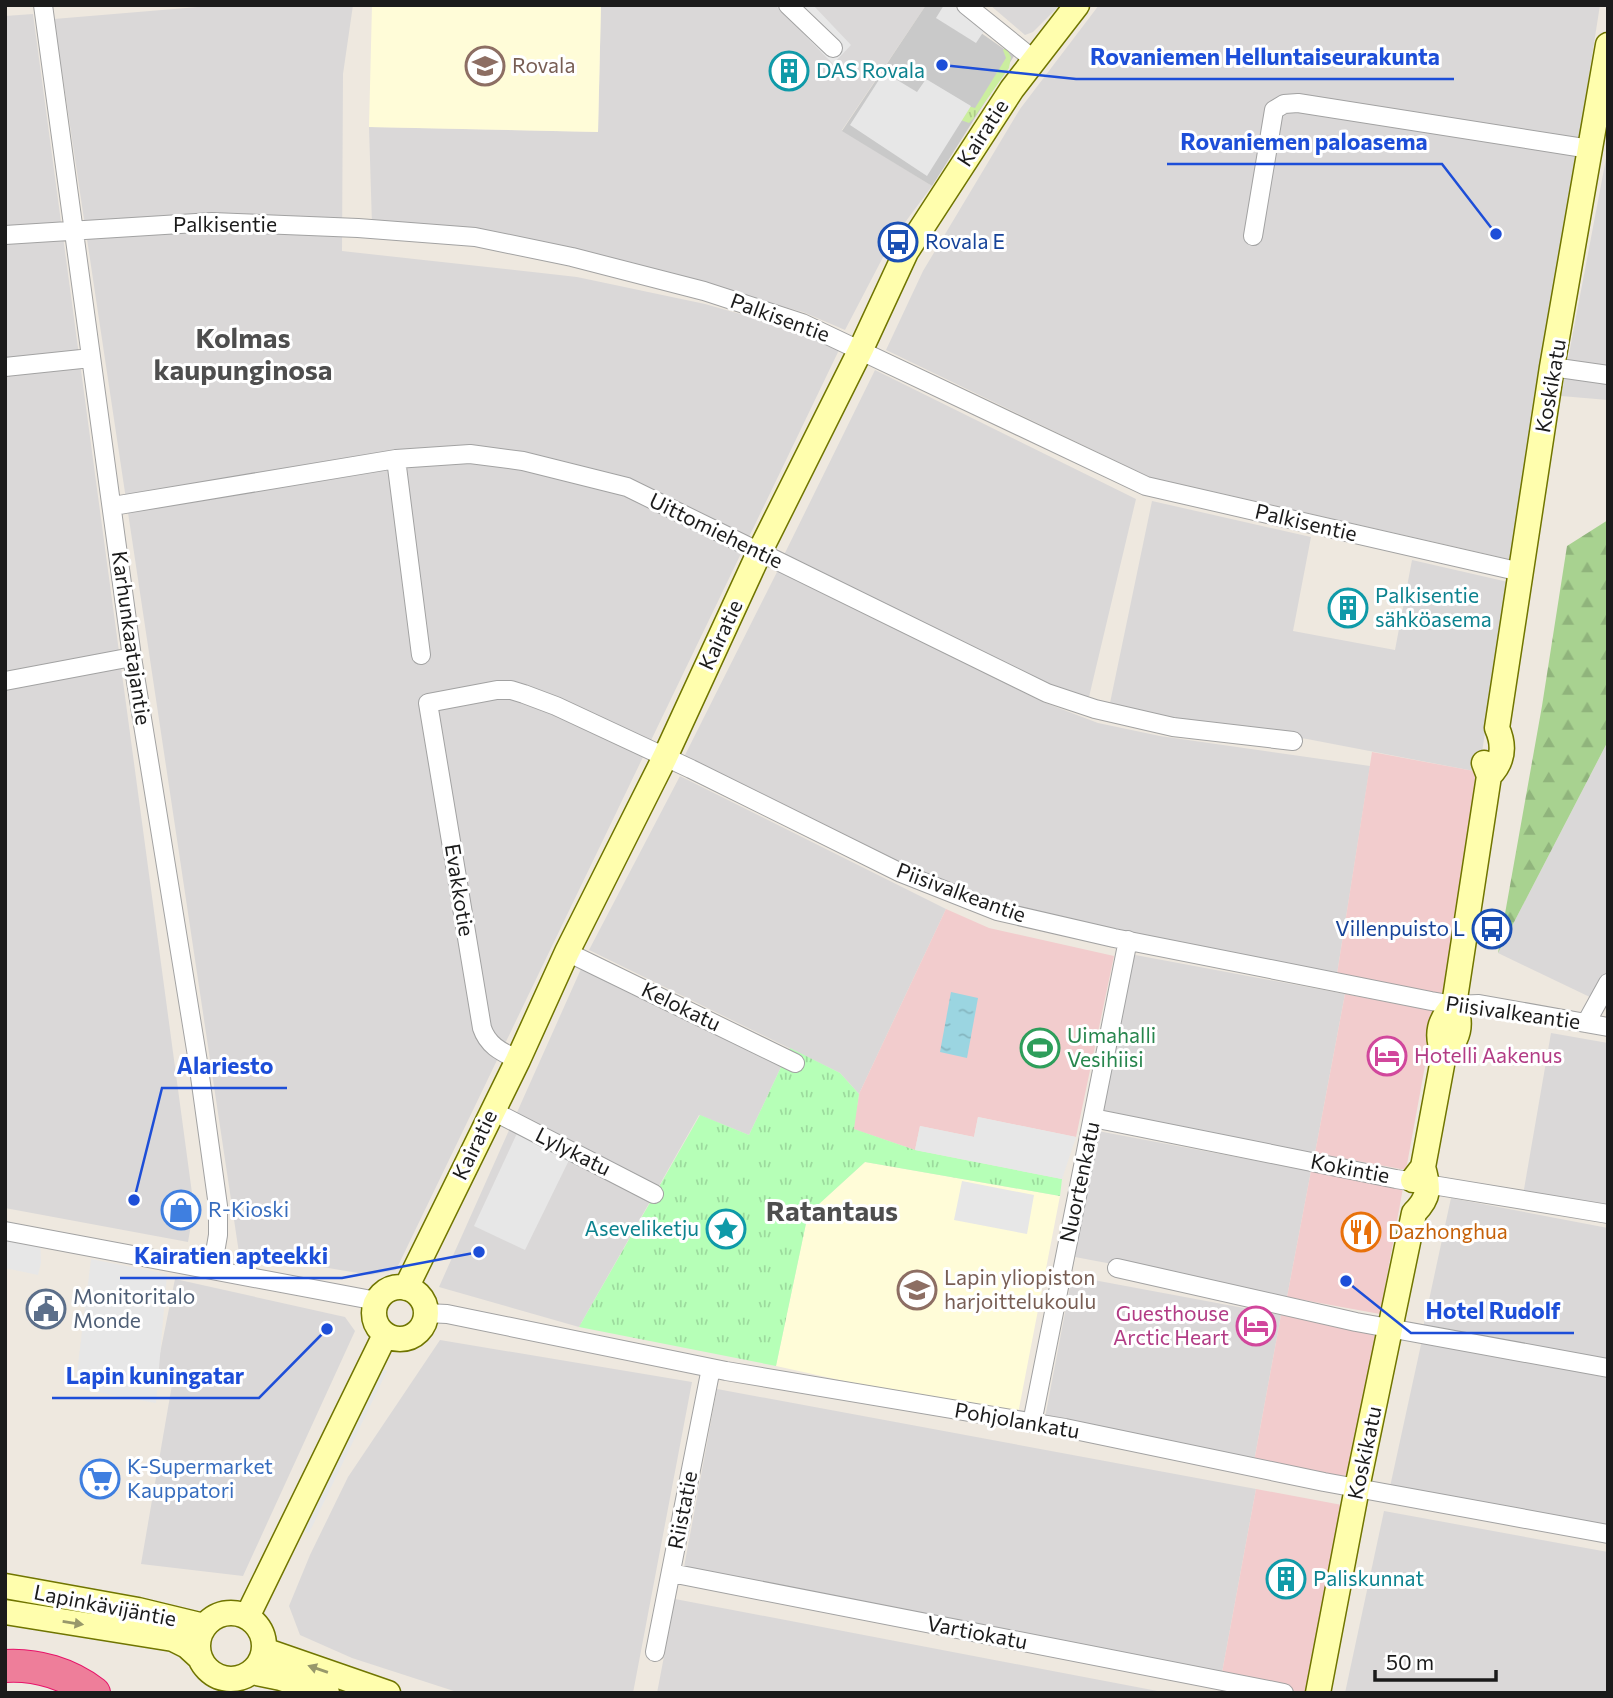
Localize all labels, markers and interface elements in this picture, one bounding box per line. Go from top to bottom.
callout: Rovaniemen Helluntaiseurakunta [1076,35,1454,79]
text: Rovaniemen Helluntaiseurakunta [1090,42,1440,70]
school or university icon: Rovala [464,45,506,87]
building icon: DAS Rovala [768,50,810,92]
place label: Rovala [512,52,575,77]
place label: DAS Rovala [816,57,925,82]
street label: Kairatie [951,94,1013,170]
callout: Rovaniemen paloasema [1167,120,1442,164]
text: Rovaniemen paloasema [1180,127,1428,155]
street label: Palkisentie [173,211,277,236]
bus stop icon: Rovala E [877,221,919,263]
place label: Rovala E [925,228,1005,253]
street label: Palkisentie [727,287,834,346]
district label: Kolmas kaupunginosa [153,320,333,386]
street label: Koskikatu [1529,337,1570,435]
street label: Uittomiehentie [646,487,787,573]
street label: Palkisentie [1253,498,1360,545]
street label: Karhunkaatajantie [108,549,157,727]
place label: Palkisentie sähköasema [1375,582,1492,631]
building icon: Palkisentie sähköasema [1327,587,1369,629]
street label: Kairatie [693,595,747,674]
street label: Evakkotie [441,842,480,938]
street label: Piisivalkeantie [893,857,1030,927]
bus stop icon: Villenpuisto L [1471,908,1513,950]
place label: Villenpuisto L [1335,915,1465,940]
street label: Kelokatu [638,976,725,1036]
street label: Piisivalkeantie [1444,990,1582,1033]
place label: Uimahalli Vesihiisi [1067,1022,1156,1071]
sports icon: Uimahalli Vesihiisi [1019,1027,1061,1069]
hotel icon: Hotelli Aakenus [1366,1035,1408,1077]
place label: Hotelli Aakenus [1414,1042,1562,1067]
callout: Alariesto [162,1044,287,1088]
text: Alariesto [177,1051,273,1079]
street label: Kairatie [446,1105,501,1183]
street label: Nuortenkatu [1054,1119,1104,1244]
street label: Lylykatu [532,1121,616,1180]
street label: Kokintie [1309,1148,1392,1187]
shop icon: R-Kioski [160,1189,202,1231]
district label: Ratantaus [766,1193,898,1227]
place label: R-Kioski [208,1196,289,1221]
place icon: Aseveliketju [705,1208,747,1250]
restaurant icon: Dazhonghua [1340,1211,1382,1253]
place label: Aseveliketju [584,1215,699,1240]
place label: Dazhonghua [1388,1218,1508,1243]
callout: Kairatien apteekki [120,1234,342,1278]
text: Kairatien apteekki [134,1241,328,1269]
place label: Lapin yliopiston harjoittelukoulu [944,1264,1096,1313]
school or university icon: Lapin yliopiston harjoittelukoulu [896,1269,938,1311]
place label: Monitoritalo Monde [73,1283,195,1332]
public building icon: Monitoritalo Monde [25,1288,67,1330]
callout: Hotel Rudolf [1411,1289,1574,1333]
text: Hotel Rudolf [1426,1296,1561,1324]
place label: Guesthouse Arctic Heart [1113,1300,1229,1349]
hotel icon: Guesthouse Arctic Heart [1235,1305,1277,1347]
callout: Lapin kuningatar [52,1354,259,1398]
text: Lapin kuningatar [66,1361,245,1389]
street label: Pohjolankatu [953,1396,1082,1443]
street label: Koskikatu [1341,1404,1386,1502]
place label: K-Supermarket Kauppatori [127,1453,273,1502]
supermarket icon: K-Supermarket Kauppatori [79,1458,121,1500]
street label: Riistatie [662,1469,701,1551]
building icon: Paliskunnat [1265,1558,1307,1600]
place label: Paliskunnat [1313,1565,1424,1590]
street label: Lapinkävijäntie [32,1578,179,1631]
street label: Vartiokatu [925,1610,1030,1654]
one-way arrow [62,1618,84,1629]
scale bar [1375,1638,1496,1682]
text: 50 m [1386,1649,1434,1674]
one-way arrow [308,1663,329,1674]

